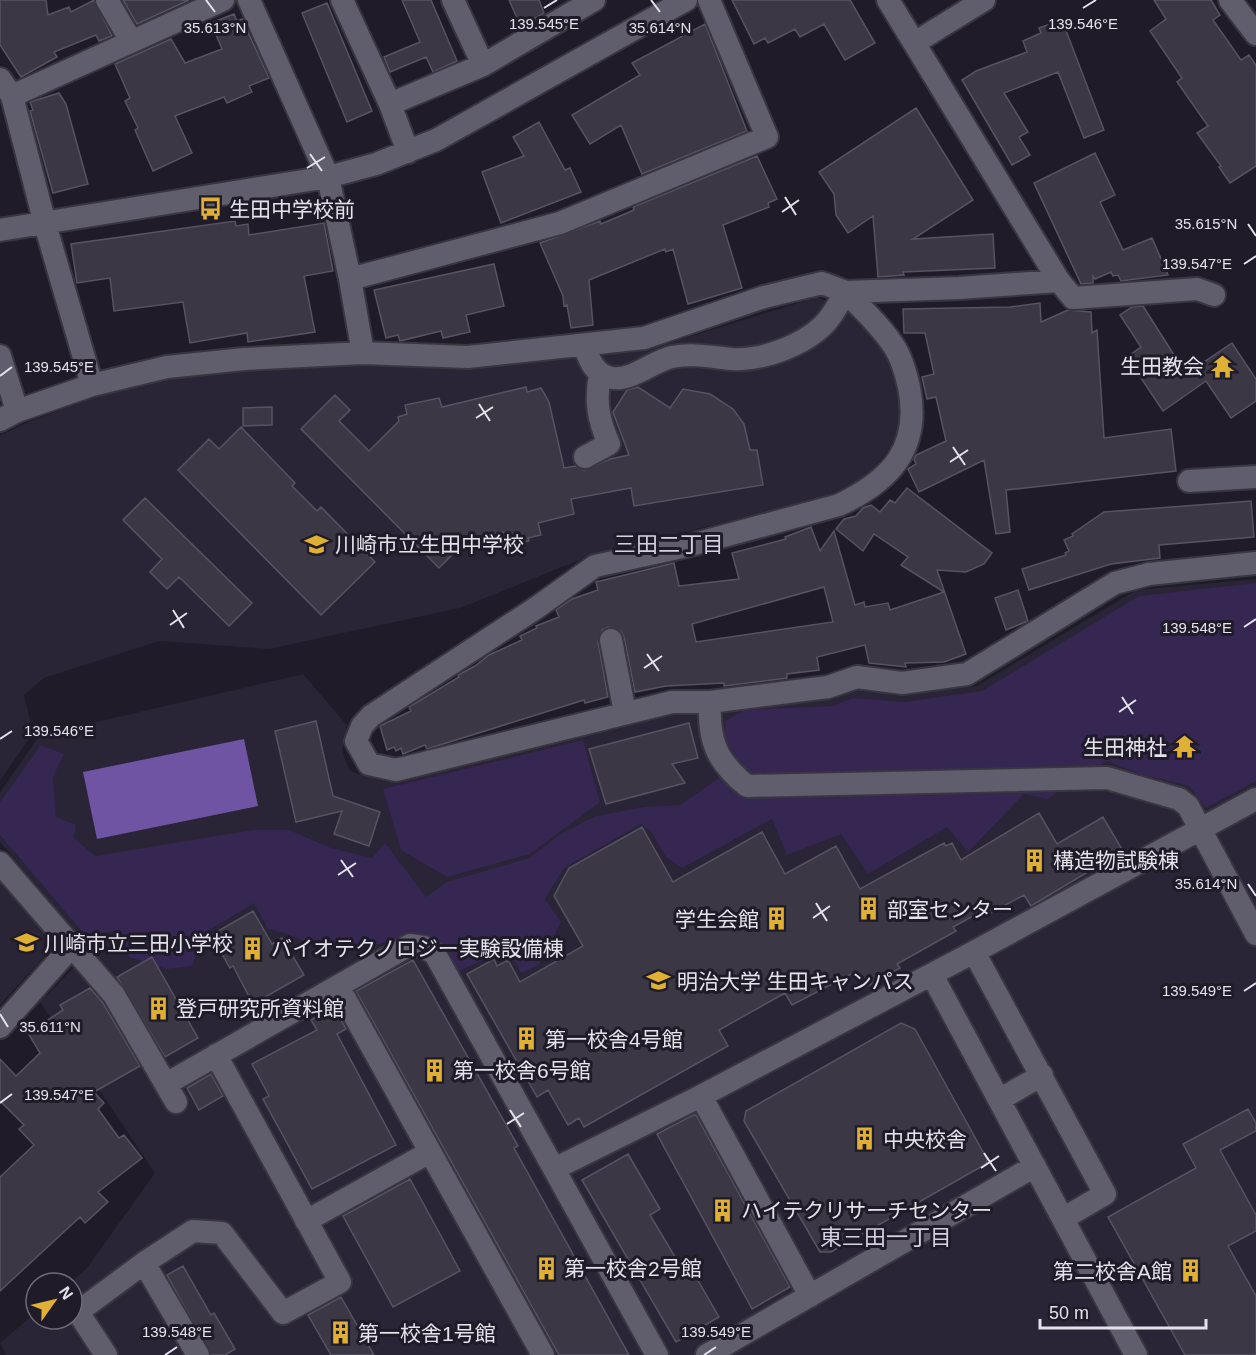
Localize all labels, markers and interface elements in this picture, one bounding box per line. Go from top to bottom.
text: 139.545°E [509,15,579,32]
text: 139.546°E [1048,15,1118,32]
text: 35.613°N [184,19,246,36]
text: 35.614°N [629,19,691,36]
bus stop icon: 生田中学校前 [198,196,224,222]
place label: 生田中学校前 [229,198,355,221]
text: 35.615°N [1175,215,1237,232]
text: 139.547°E [1162,255,1232,272]
temple icon: 生田教会 [1209,353,1235,379]
place label: 生田教会 [1120,355,1204,378]
text: 139.545°E [24,358,94,375]
school or university icon: 川崎市立生田中学校 [304,531,330,557]
district label: 三田二丁目 [614,532,724,557]
place label: 川崎市立生田中学校 [335,533,524,556]
text: 139.548°E [1162,619,1232,636]
text: 139.546°E [24,722,94,739]
temple icon: 生田神社 [1172,734,1198,760]
place label: 生田神社 [1083,736,1167,759]
building icon: 構造物試験棟 [1022,847,1048,873]
place label: 構造物試験棟 [1053,849,1179,872]
text: 35.614°N [1175,875,1237,892]
building icon: 部室センター [856,896,882,922]
place label: 部室センター [887,898,1013,921]
building icon: 学生会館 [764,906,790,932]
place label: 学生会館 [675,908,759,931]
school or university icon: 川崎市立三田小学校 [13,930,39,956]
place label: 川崎市立三田小学校 [44,932,233,955]
building icon: バイオテクノロジー実験設備棟 [240,935,266,961]
place label: バイオテクノロジー実験設備棟 [271,937,564,960]
school or university icon: 明治大学 生田キャンパス [646,968,672,994]
place label: 明治大学 生田キャンパス [677,970,914,993]
text: 139.549°E [1162,982,1232,999]
building icon: 登戸研究所資料館 [145,995,171,1021]
place label: 登戸研究所資料館 [176,997,344,1020]
text: 35.611°N [19,1018,81,1035]
building icon: 第一校舎4号館 [514,1026,540,1052]
place label: 第一校舎4号館 [545,1028,683,1051]
building icon: 第一校舎6号館 [422,1057,448,1083]
place label: 第一校舎6号館 [453,1059,591,1082]
text: 139.547°E [24,1086,94,1103]
building icon: 中央校舎 [852,1126,878,1152]
place label: 中央校舎 [883,1128,967,1151]
building icon: ハイテクリサーチセンター [710,1197,736,1223]
place label: ハイテクリサーチセンター [741,1199,992,1222]
district label: 東三田一丁目 [820,1225,952,1250]
building icon: 第一校舎2号館 [533,1255,559,1281]
place label: 第一校舎2号館 [564,1257,702,1280]
building icon: 第二校舎A館 [1177,1258,1203,1284]
place label: 第二校舎A館 [1053,1260,1172,1283]
north arrow [24,1271,84,1331]
text: N [56,1283,76,1302]
scale bar [1040,1292,1206,1330]
text: 50 m [1049,1303,1089,1323]
building icon: 第一校舎1号館 [327,1320,353,1346]
place label: 第一校舎1号館 [358,1322,496,1345]
text: 139.548°E [142,1323,212,1340]
text: 139.549°E [681,1323,751,1340]

